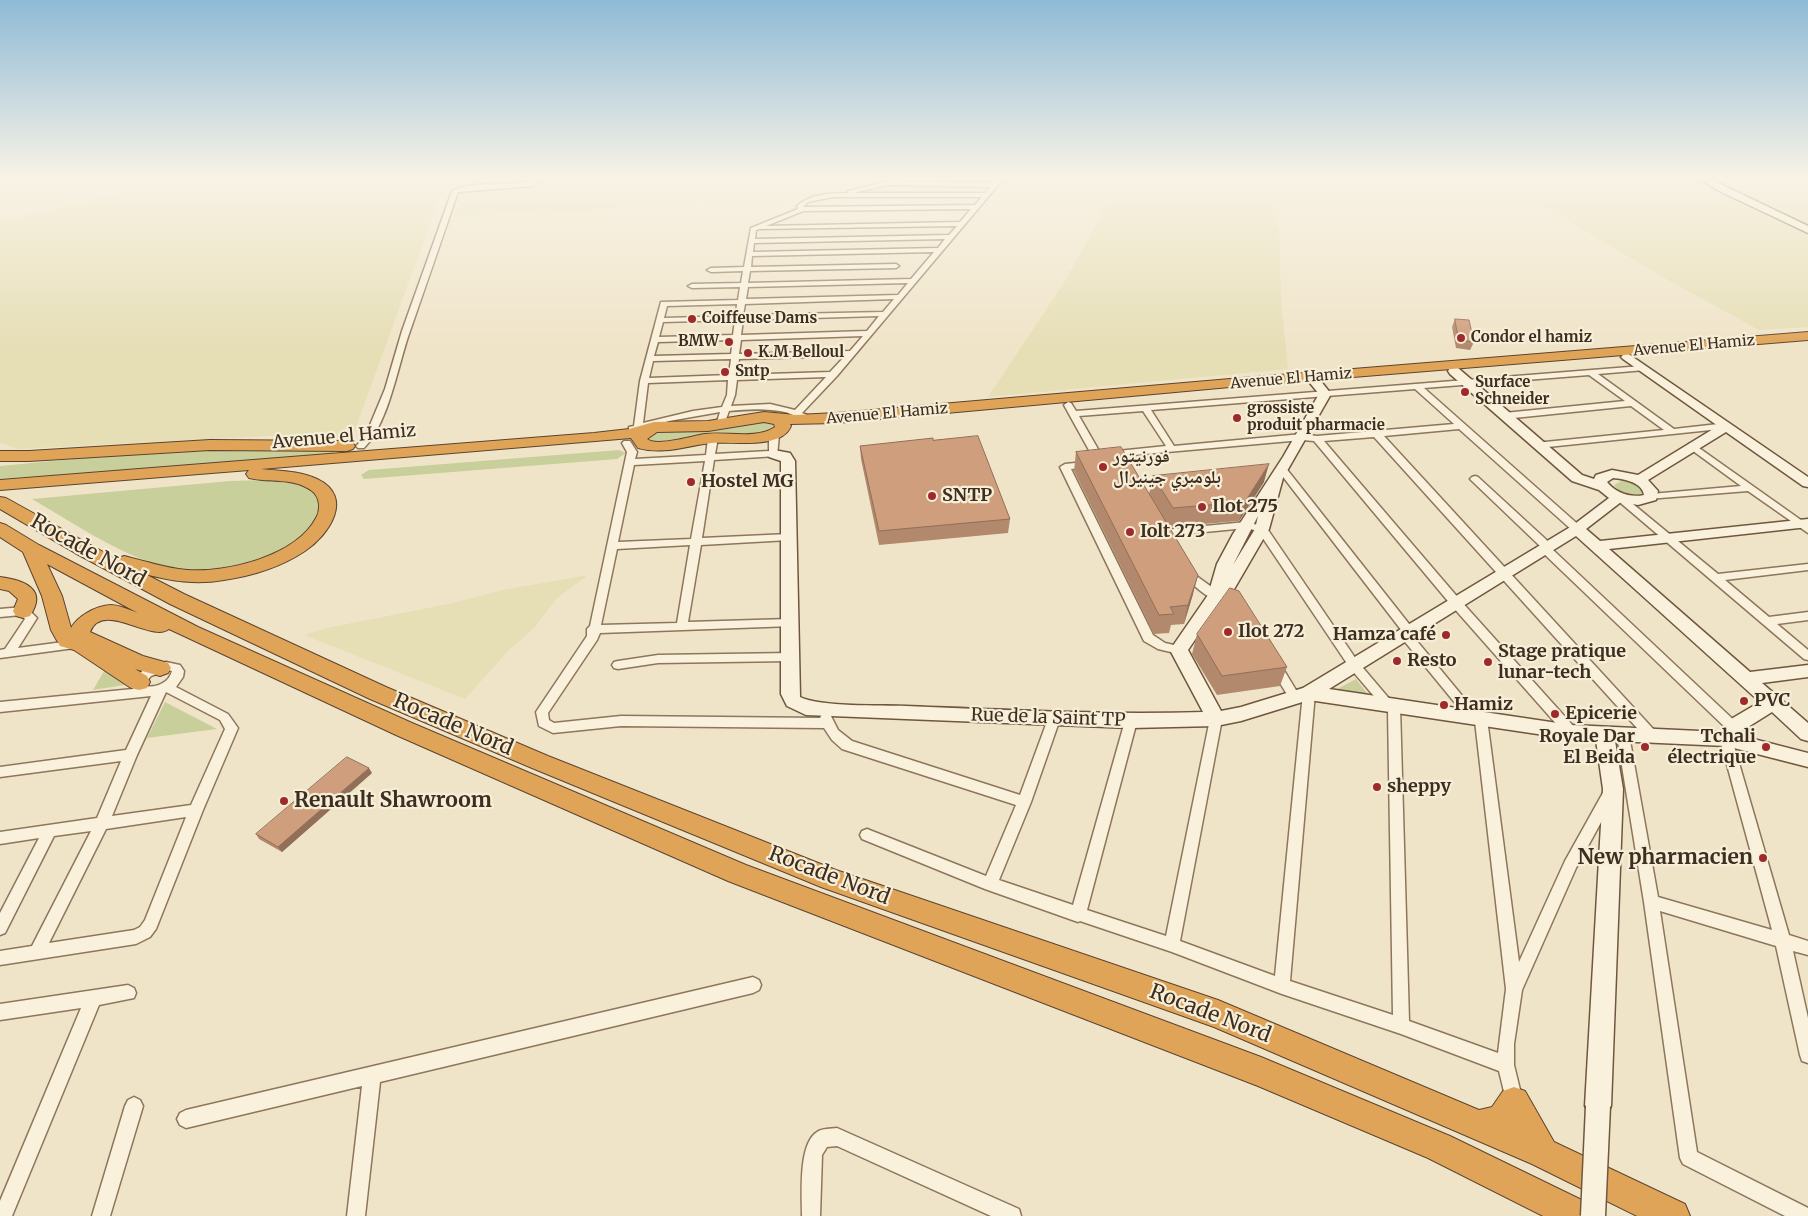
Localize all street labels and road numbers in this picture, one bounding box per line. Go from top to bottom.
street label: Avenue El Hamiz [1632,332,1756,360]
street label: Avenue El Hamiz [1229,365,1353,393]
street label: Avenue El Hamiz [825,400,949,428]
street label: Avenue el Hamiz [271,420,417,454]
street label: Rocade Nord [26,509,150,593]
street label: Rocade Nord [389,688,517,762]
street label: Rue de la Saint TP [970,705,1126,731]
street label: Rocade Nord [765,841,893,911]
street label: Rocade Nord [1146,979,1274,1049]

